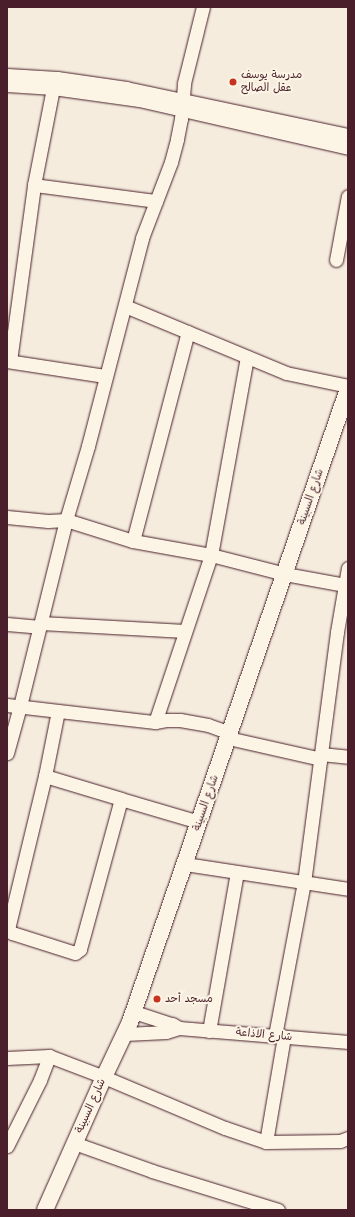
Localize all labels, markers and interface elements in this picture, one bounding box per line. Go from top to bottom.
place label: مدرسة يوسف عقل الصالح [241,69,302,95]
marker: مدرسة يوسف عقل الصالح [228,77,238,87]
street label: شارع السبينة [295,467,327,527]
street label: شارع السبينة [190,773,222,833]
place label: مسجد أحد [165,992,213,1006]
marker: مسجد أحد [152,994,162,1004]
street label: شارع الاذاعة [235,1026,293,1044]
street label: شارع السبينة [73,1077,109,1135]

